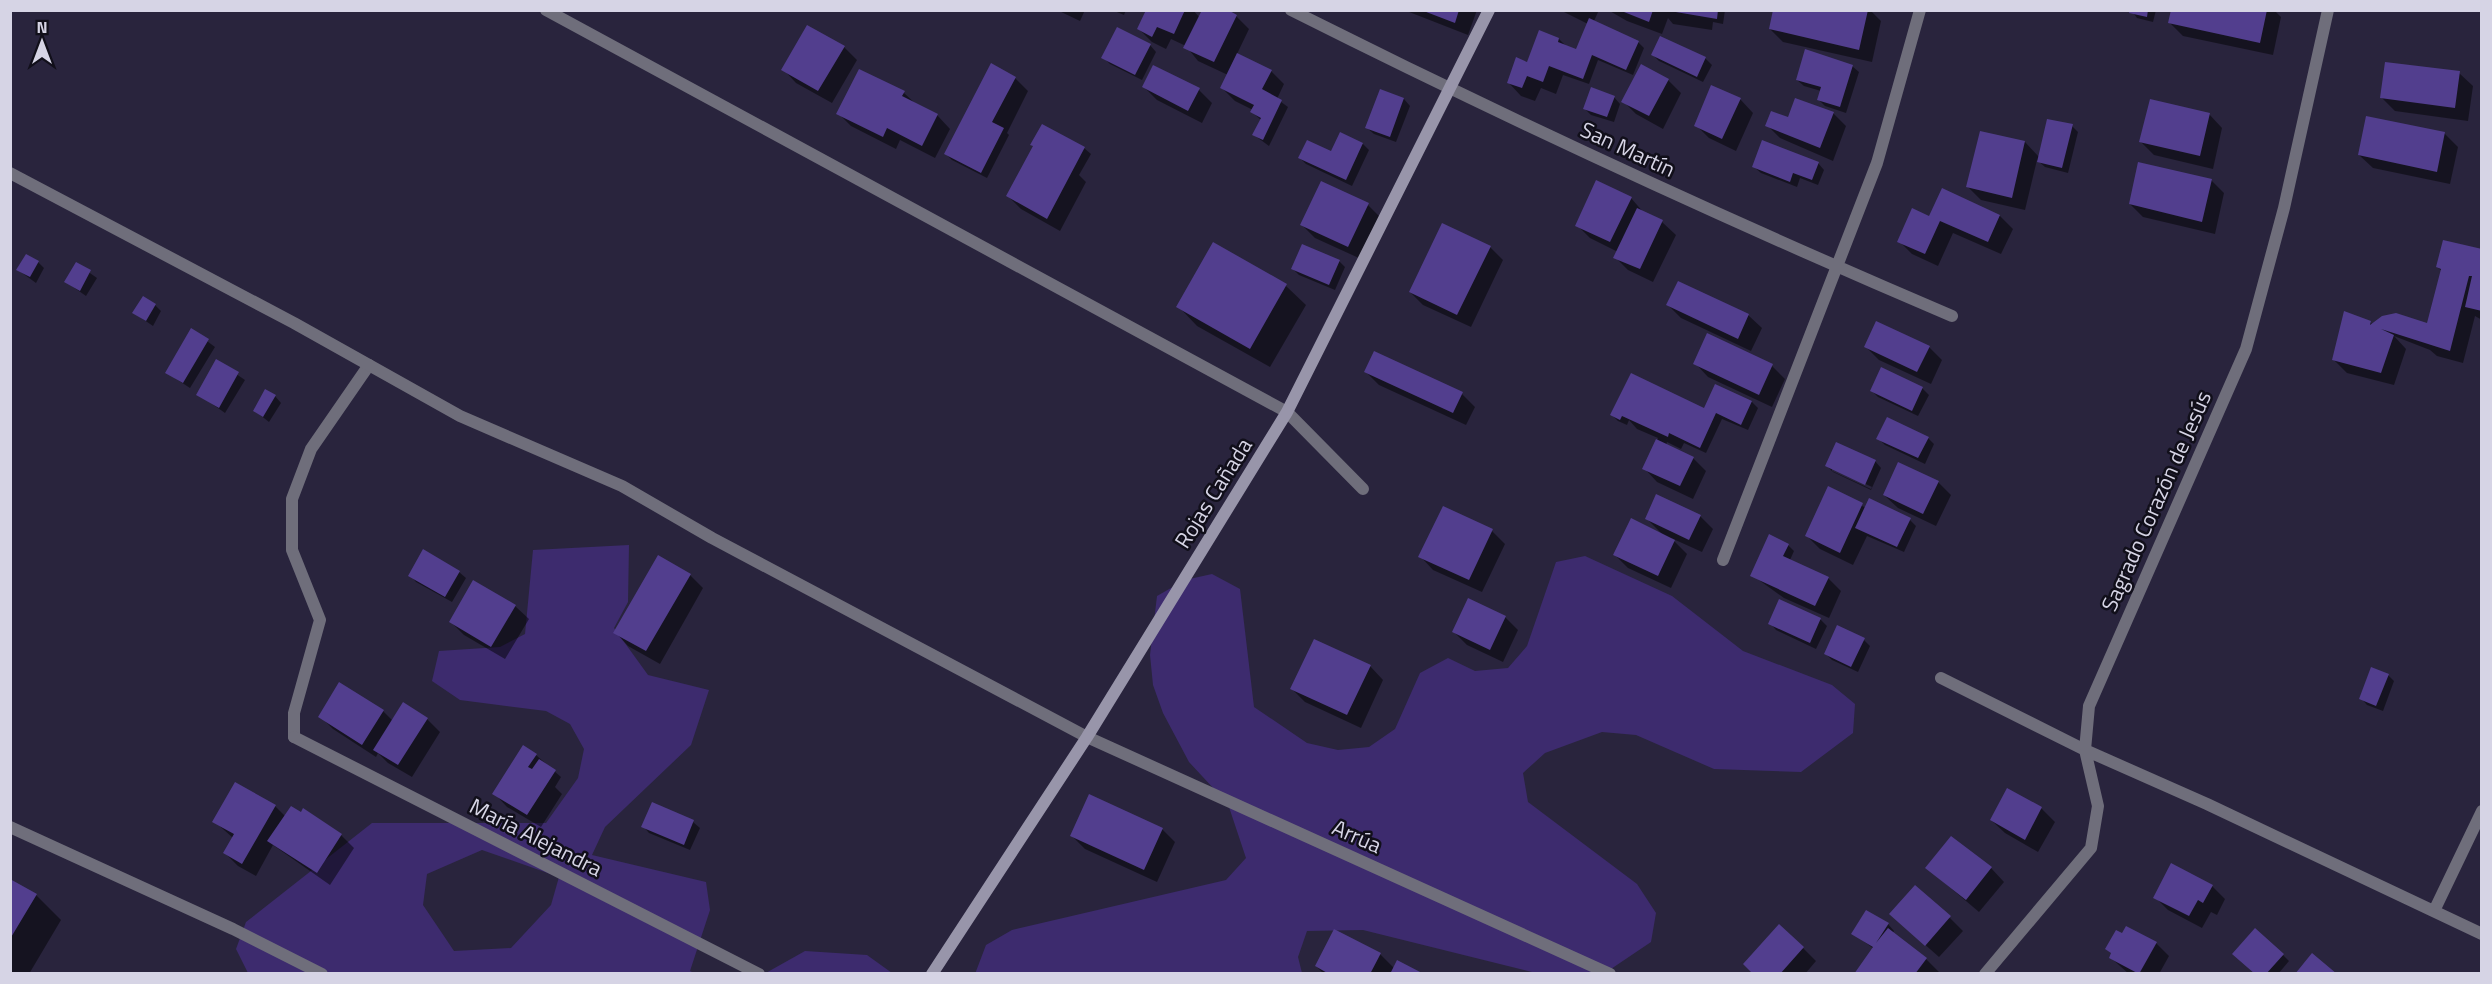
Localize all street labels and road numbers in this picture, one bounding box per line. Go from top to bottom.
street label: San Martín [1575,112,1681,186]
street label: Sagrado Corazón de Jesús [2092,385,2220,617]
street label: Rojas Cañada [1166,431,1260,555]
street label: María Alejandra [464,789,608,885]
street label: Arrúa [1327,810,1387,862]

